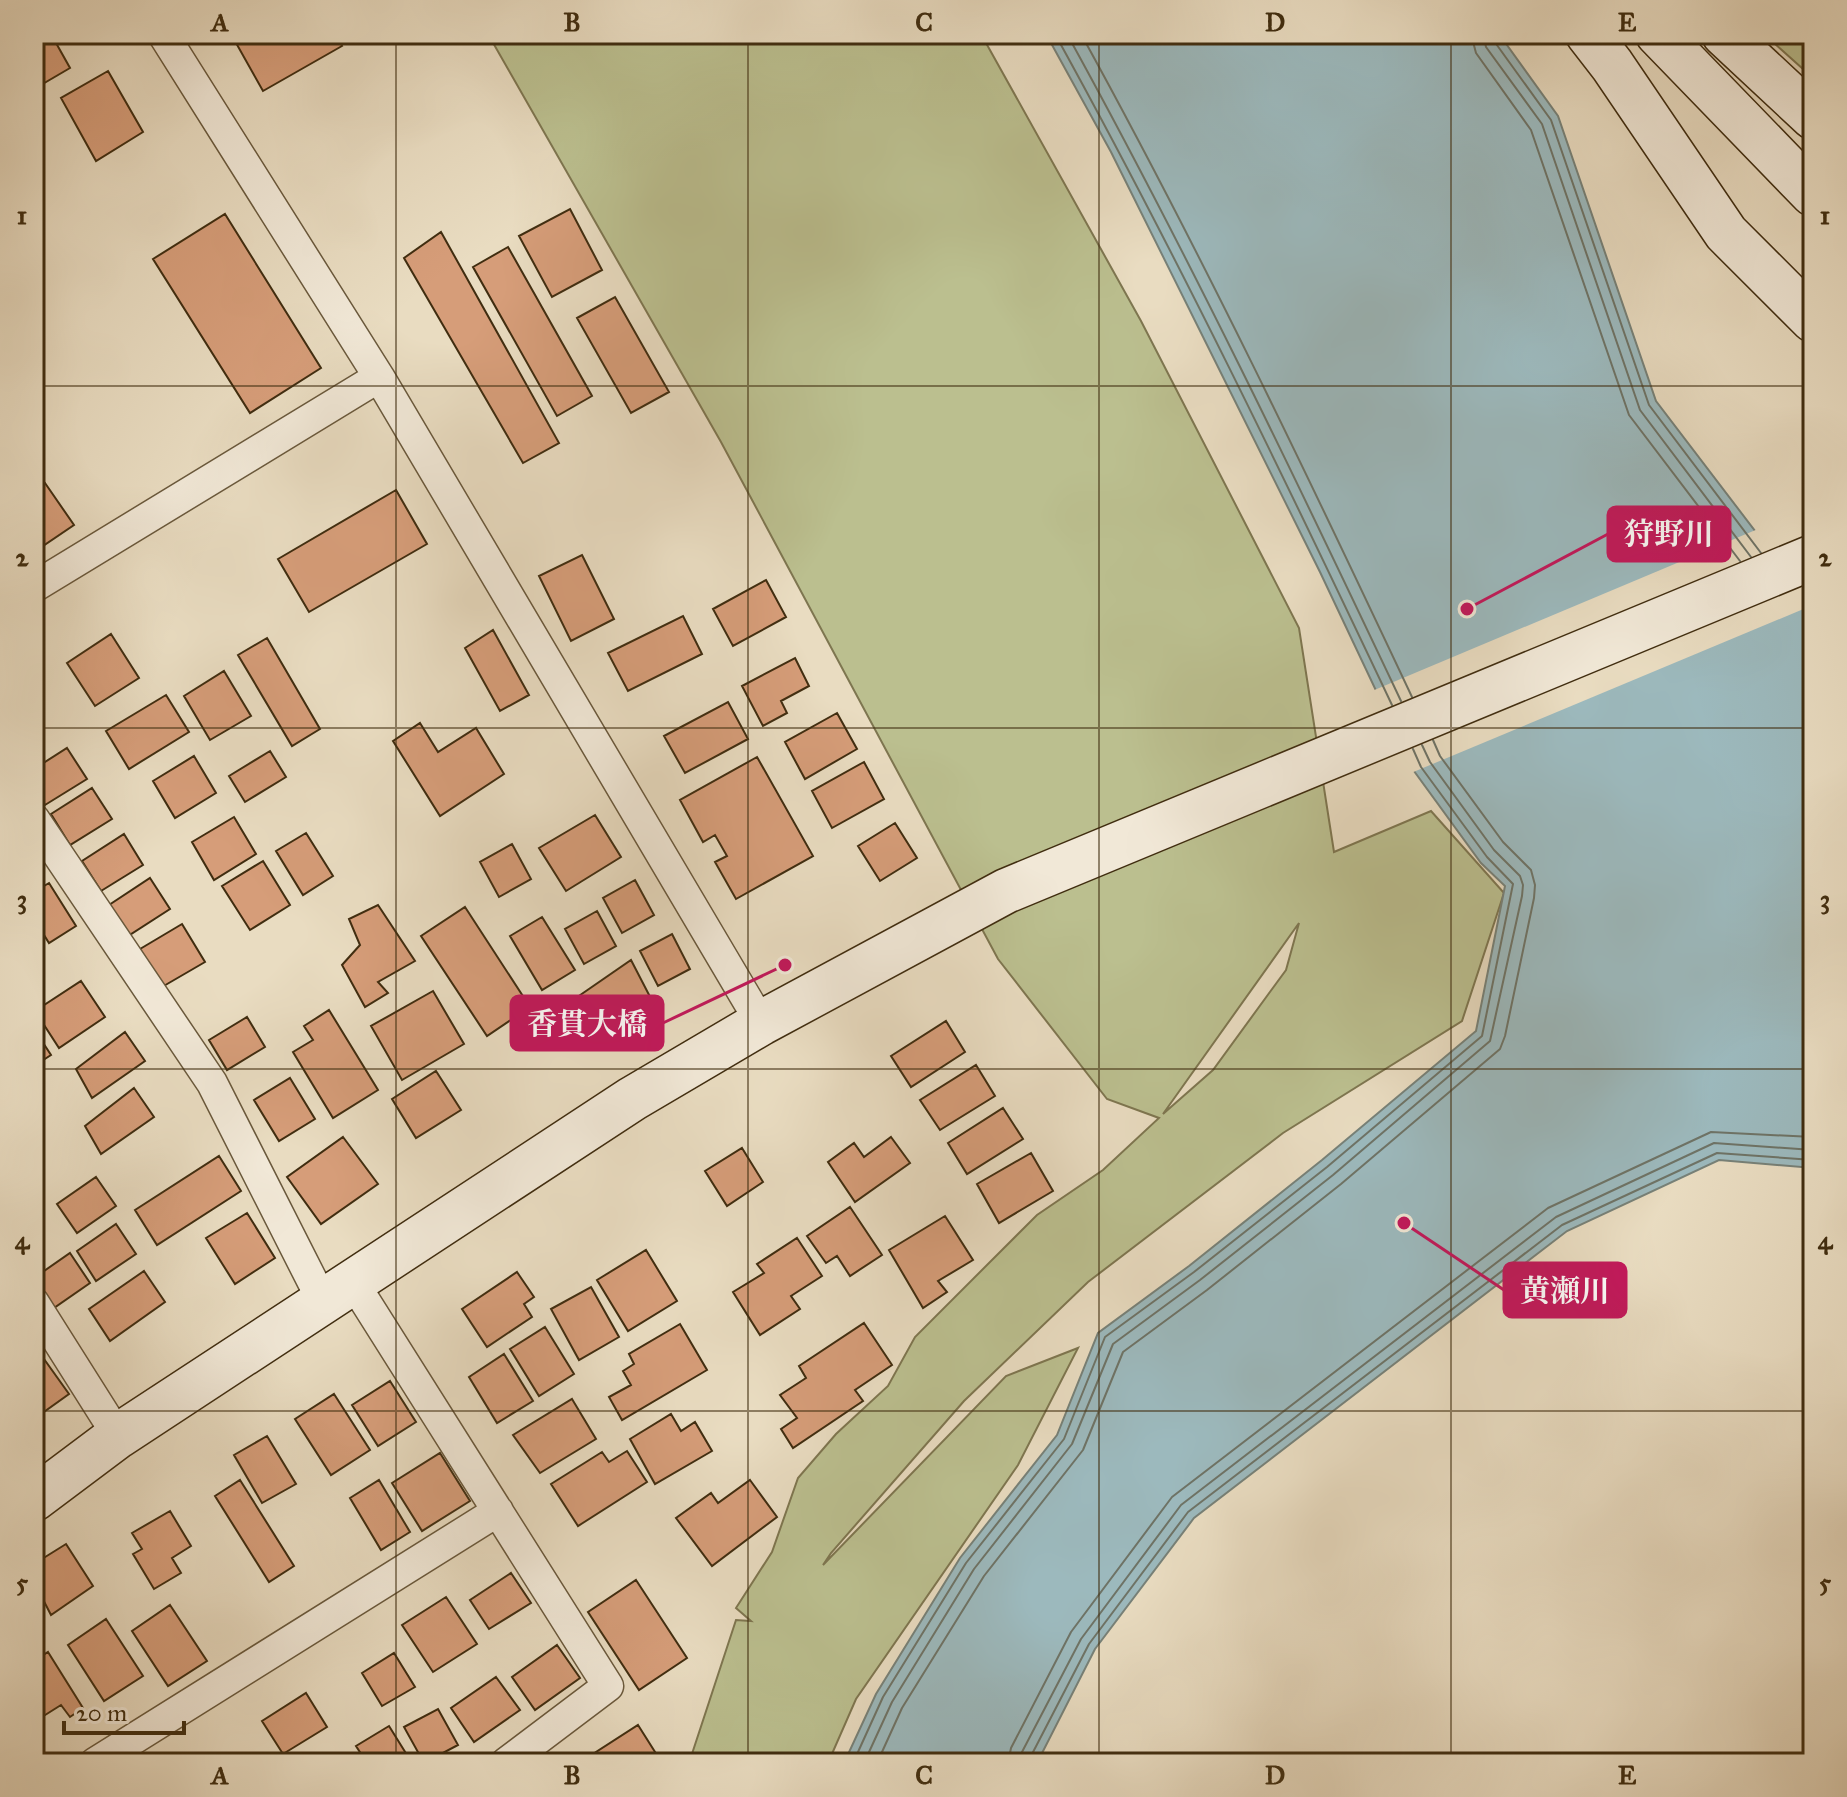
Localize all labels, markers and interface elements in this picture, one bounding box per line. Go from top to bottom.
text: A [209,6,229,38]
text: B [563,6,581,38]
text: C [915,6,933,38]
text: D [1265,6,1285,38]
text: E [1618,6,1637,38]
text: 1 [17,199,27,231]
text: 1 [1820,199,1830,231]
callout: 狩野川 [1608,507,1730,561]
text: 狩野川 [1624,516,1714,552]
text: 2 [16,541,30,573]
text: 2 [1819,541,1833,573]
text: 3 [17,883,27,915]
text: 3 [1820,883,1830,915]
callout: 香貫大橋 [511,996,663,1050]
text: 香貫大橋 [527,1006,647,1042]
text: 4 [15,1224,31,1256]
text: 4 [1818,1224,1834,1256]
callout: 黄瀬川 [1504,1263,1626,1317]
text: 黄瀬川 [1520,1273,1610,1309]
text: 5 [16,1566,29,1598]
text: 5 [1819,1566,1832,1598]
scale bar [64,1685,184,1735]
text: 20 m [76,1698,127,1728]
text: A [209,1759,229,1791]
text: B [563,1759,581,1791]
text: C [915,1759,933,1791]
text: D [1265,1759,1285,1791]
text: E [1618,1759,1637,1791]

